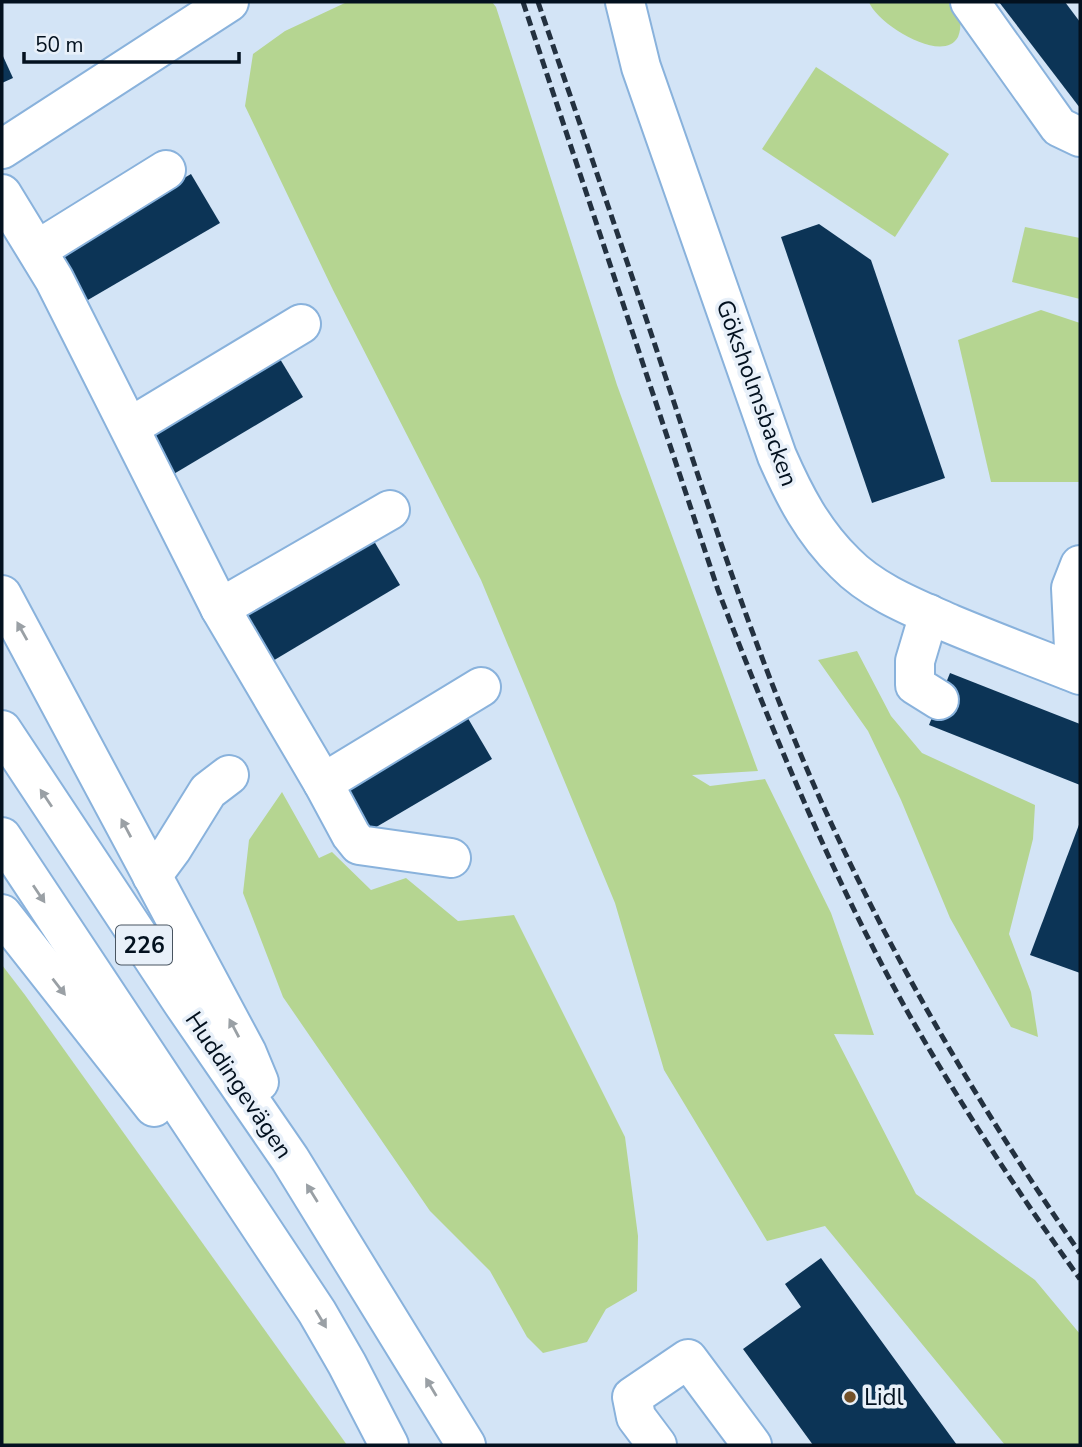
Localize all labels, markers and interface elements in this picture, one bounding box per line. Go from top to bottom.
scale bar [24,21,240,65]
text: 50 m [35,31,84,59]
street label: Göksholmsbacken [708,295,806,491]
one-way arrow [16,621,27,641]
one-way arrow [39,788,52,807]
one-way arrow [121,818,132,838]
one-way arrow [33,884,46,903]
road number: 226 [116,926,172,964]
one-way arrow [52,978,66,996]
street label: Huddingevägen [178,1005,300,1165]
one-way arrow [228,1019,240,1038]
one-way arrow [305,1183,318,1203]
one-way arrow [314,1309,327,1328]
one-way arrow [424,1377,437,1396]
place label: Lidl [864,1381,904,1413]
marker: Lidl [842,1389,858,1405]

